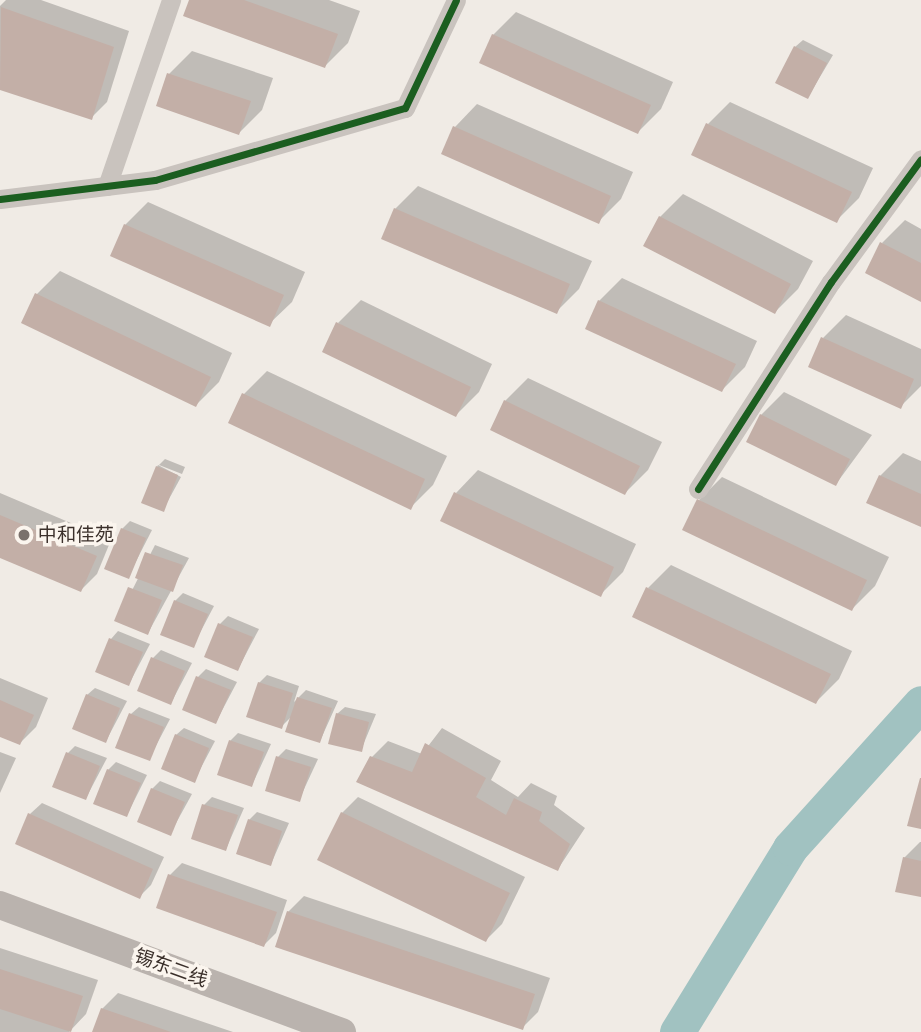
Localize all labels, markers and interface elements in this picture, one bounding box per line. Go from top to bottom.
place label: 中和佳苑 [38,524,114,546]
marker: 中和佳苑 [16,527,32,543]
street label: 锡东二线 [131,944,211,992]

